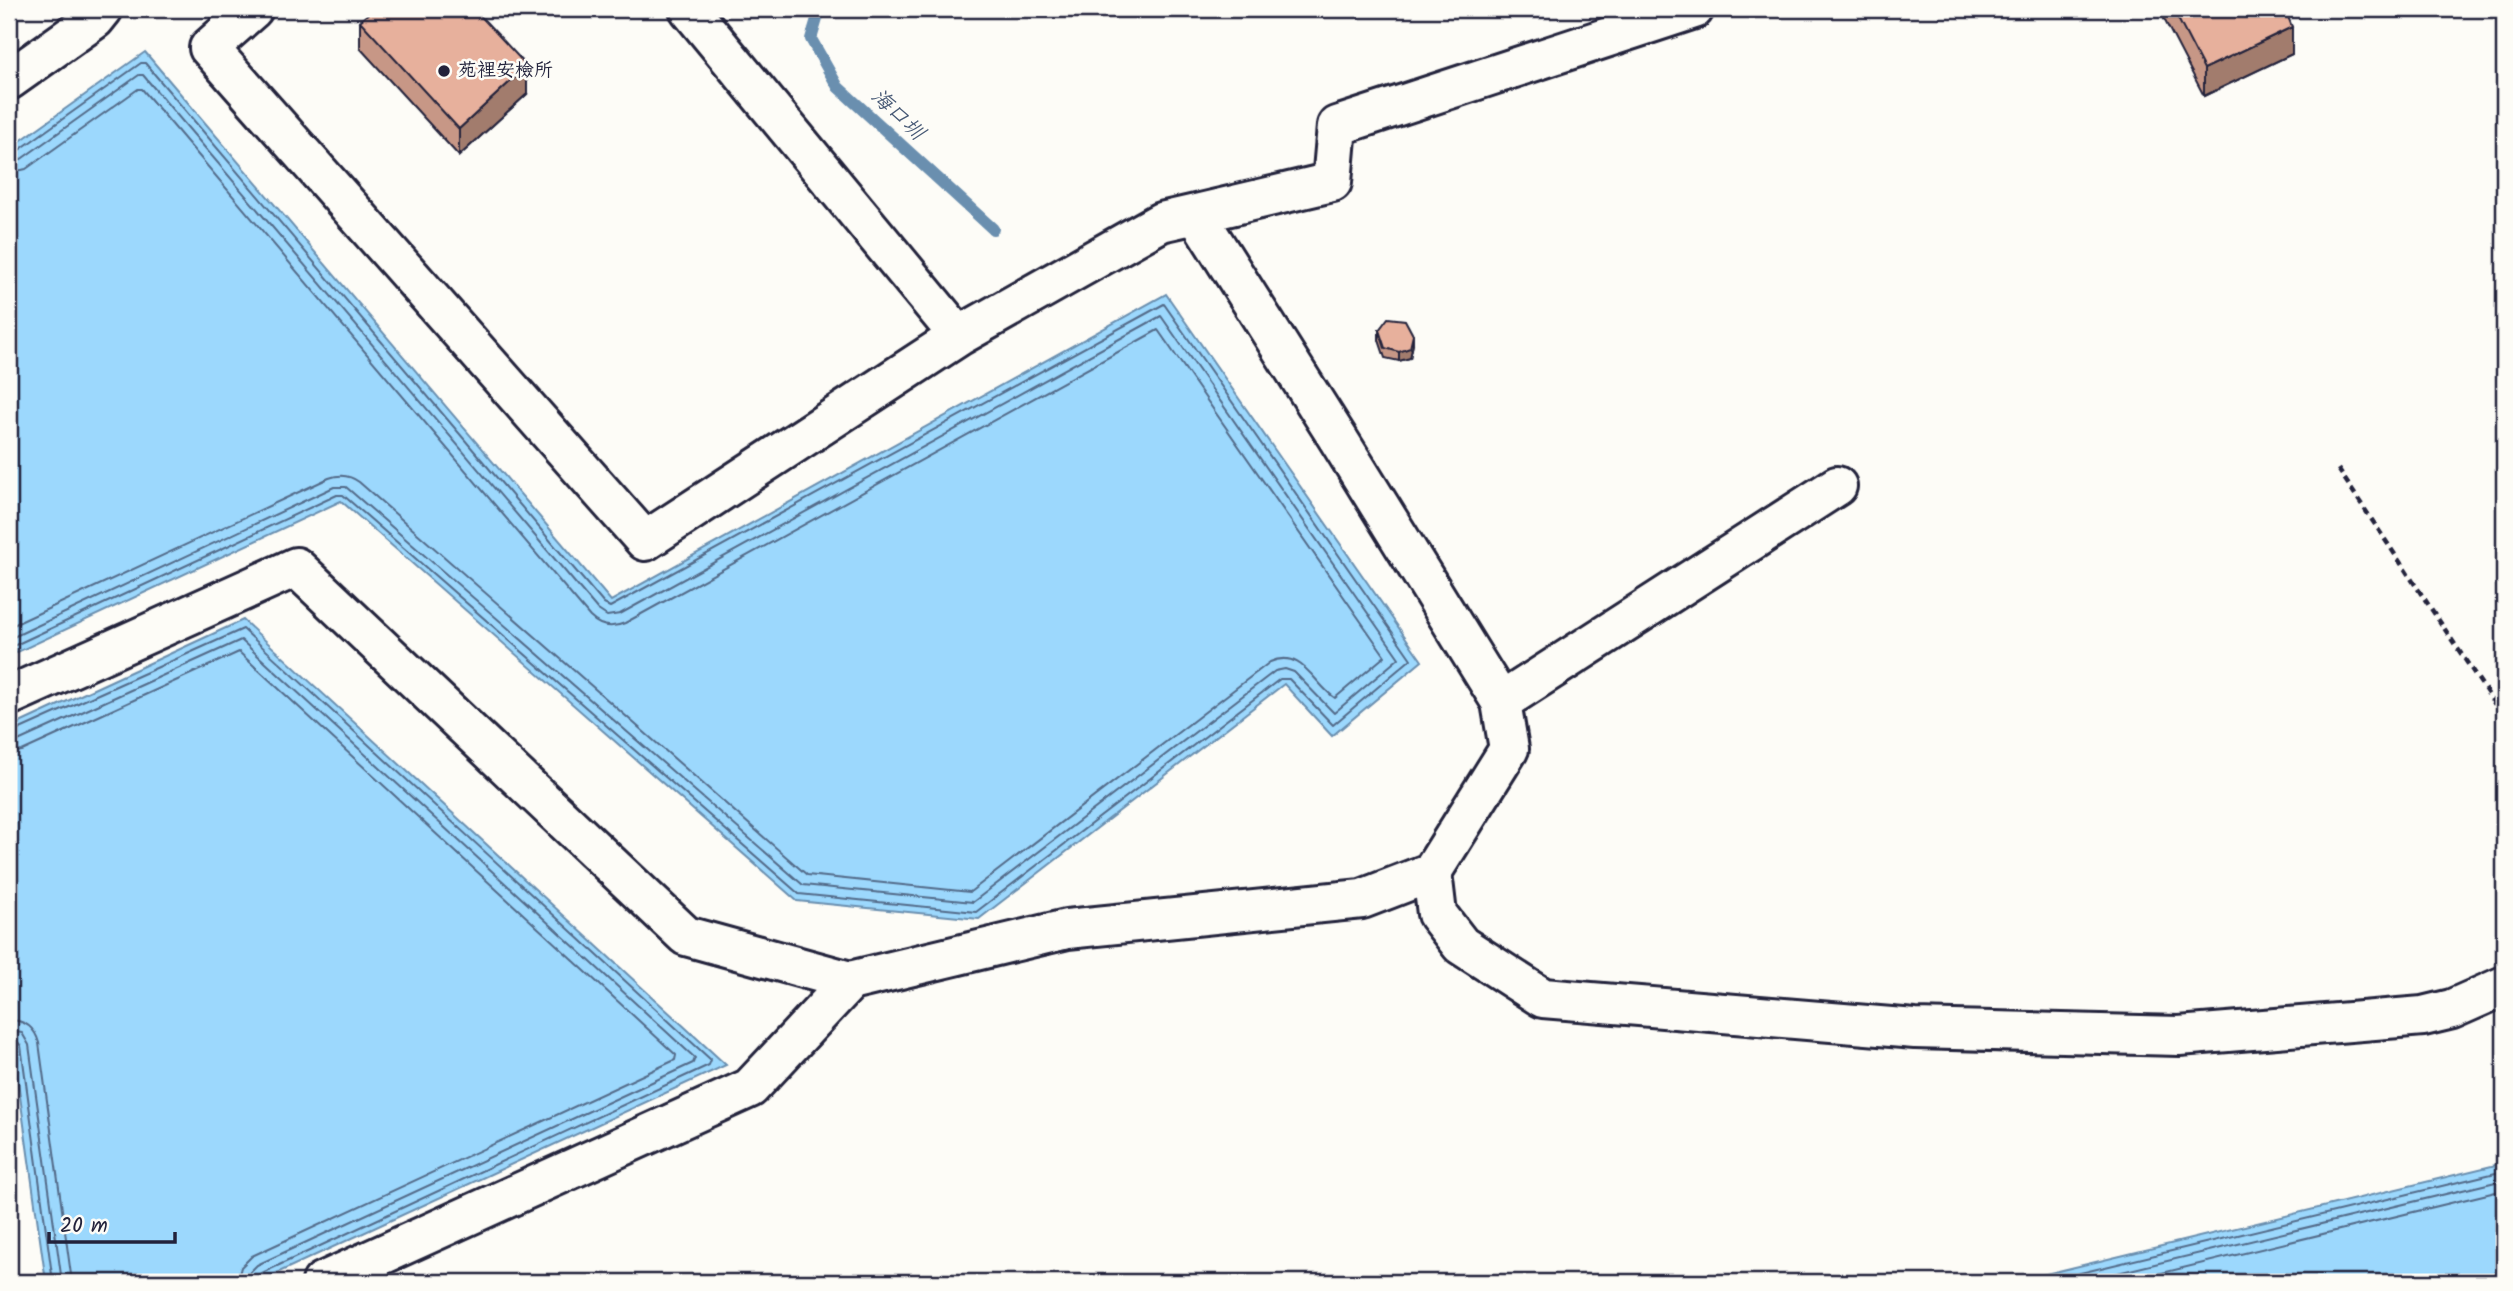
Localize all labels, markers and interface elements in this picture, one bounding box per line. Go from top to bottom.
place label: 苑裡安檢所 [458,56,553,86]
marker: 苑裡安檢所 [436,63,452,79]
water label: 海口圳 [863,81,933,150]
scale bar [49,1200,175,1244]
text: 20 m [60,1210,108,1243]

